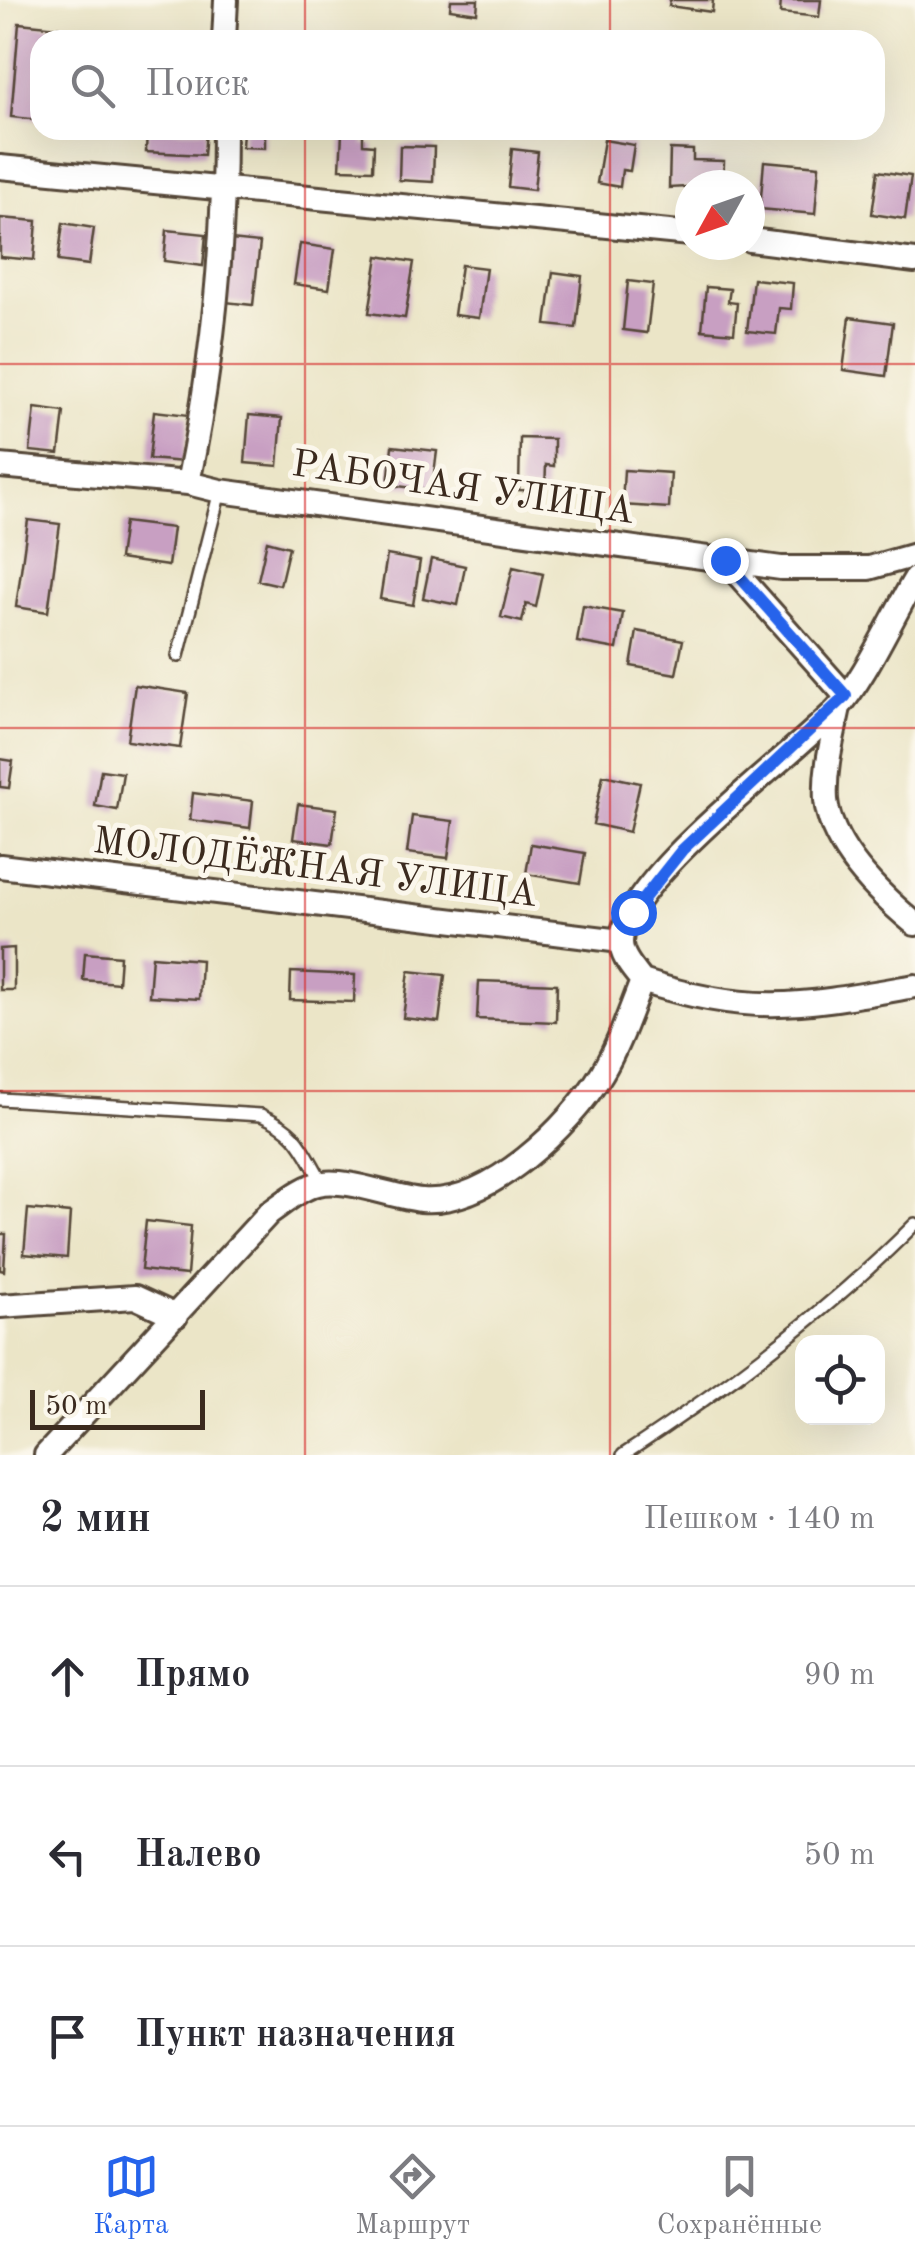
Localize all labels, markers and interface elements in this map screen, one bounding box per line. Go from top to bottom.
search box [30,30,885,140]
icon: search [65,58,120,113]
text: Поиск [145,66,250,104]
north arrow [675,170,765,260]
street label: РАБОЧАЯ УЛИЦА [289,446,637,532]
route end [703,538,749,584]
street label: МОЛОДЁЖНАЯ УЛИЦА [91,817,540,915]
route start [611,890,657,936]
map controls [795,1335,885,1425]
button: locate [795,1335,885,1425]
scale bar [30,1385,205,1430]
text: 50 m [45,1393,108,1421]
text: 2 мин [40,1499,151,1541]
text: Пешком · 140 m [643,1504,875,1536]
icon: ahead [40,1649,95,1704]
text: Прямо [135,1657,250,1695]
text: 90 m [804,1660,875,1692]
icon: left [40,1829,95,1884]
text: Налево [135,1837,262,1875]
text: 50 m [804,1840,875,1872]
icon: arrive [40,2009,95,2064]
text: Пункт назначения [135,2017,456,2055]
tab: Карта [93,2149,169,2244]
tab: Маршрут [355,2149,470,2244]
tab: Сохранённые [657,2149,822,2244]

